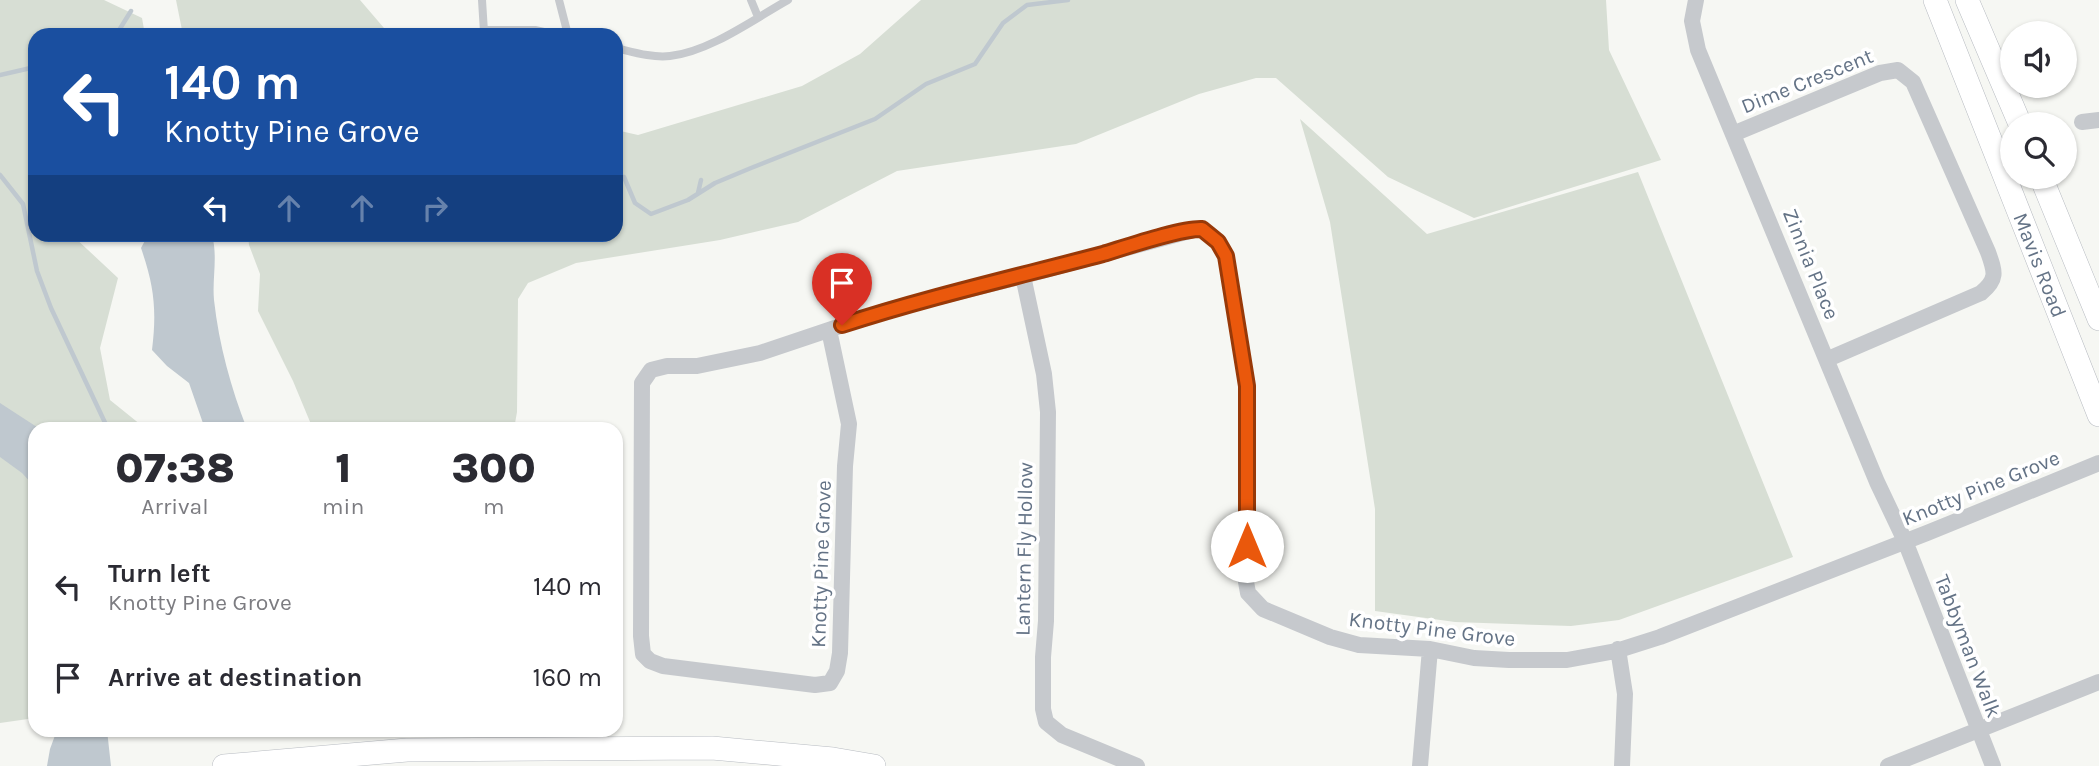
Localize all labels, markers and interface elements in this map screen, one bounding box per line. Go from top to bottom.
map controls [2000,21,2077,189]
button: sound [2000,21,2077,98]
street label: Dime Crescent [1738,44,1876,118]
text: 140 m [164,54,301,111]
icon: left [49,56,140,147]
button: search [2000,112,2077,189]
text: Knotty Pine Grove [164,113,420,150]
icon: left [197,189,235,227]
icon: ahead [270,189,308,227]
icon: ahead [343,189,381,227]
icon: right [416,189,454,227]
street label: Zinnia Place [1778,205,1844,323]
street label: Mavis Road [2008,209,2071,321]
pin [812,253,872,325]
icon: arrive [823,264,861,302]
text: 07:38 [115,443,235,493]
text: 1 [335,443,351,493]
text: 300 [452,443,536,493]
street label: Knotty Pine Grove [1899,445,2063,531]
street label: Lantern Fly Hollow [1010,462,1038,636]
street label: Knotty Pine Grove [806,480,836,648]
text: Arrival [141,493,209,520]
text: min [322,493,364,520]
text: m [483,493,504,520]
position arrow [1210,509,1284,583]
text: Turn left [108,558,210,589]
icon: left [49,568,87,606]
text: 140 m [533,571,602,602]
street label: Tabbyman Walk [1930,571,2006,721]
text: Knotty Pine Grove [108,589,292,616]
street label: Knotty Pine Grove [1347,607,1517,651]
icon: arrive [49,659,87,697]
text: Arrive at destination [108,662,362,693]
text: 160 m [533,662,602,693]

